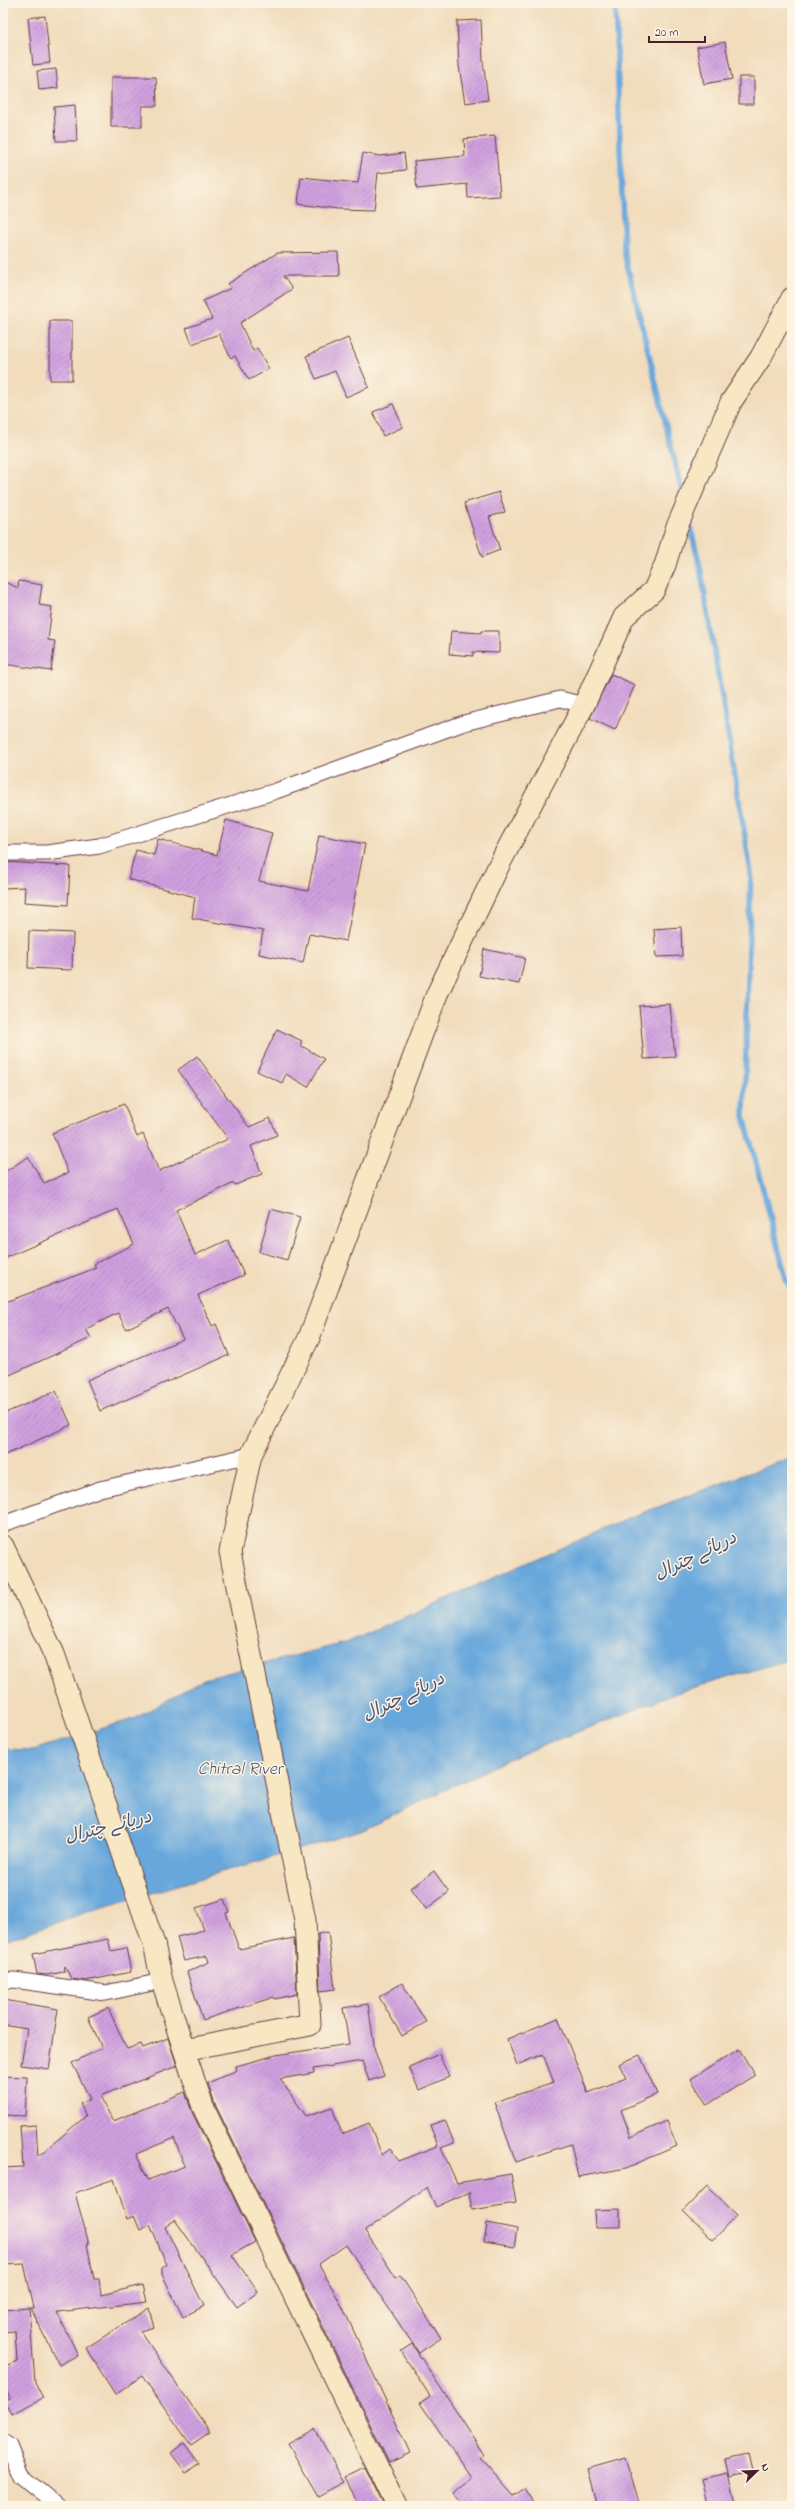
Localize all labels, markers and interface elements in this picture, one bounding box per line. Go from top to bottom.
scale bar [649,18,705,44]
text: 20 m [655,24,678,42]
water label: دریائے چترال [650,1526,742,1588]
water label: دریائے چترال [358,1667,450,1729]
water label: Chitral River [198,1757,285,1783]
water label: دریائے چترال [62,1805,155,1851]
north arrow [737,2451,777,2491]
text: N [756,2461,774,2474]

